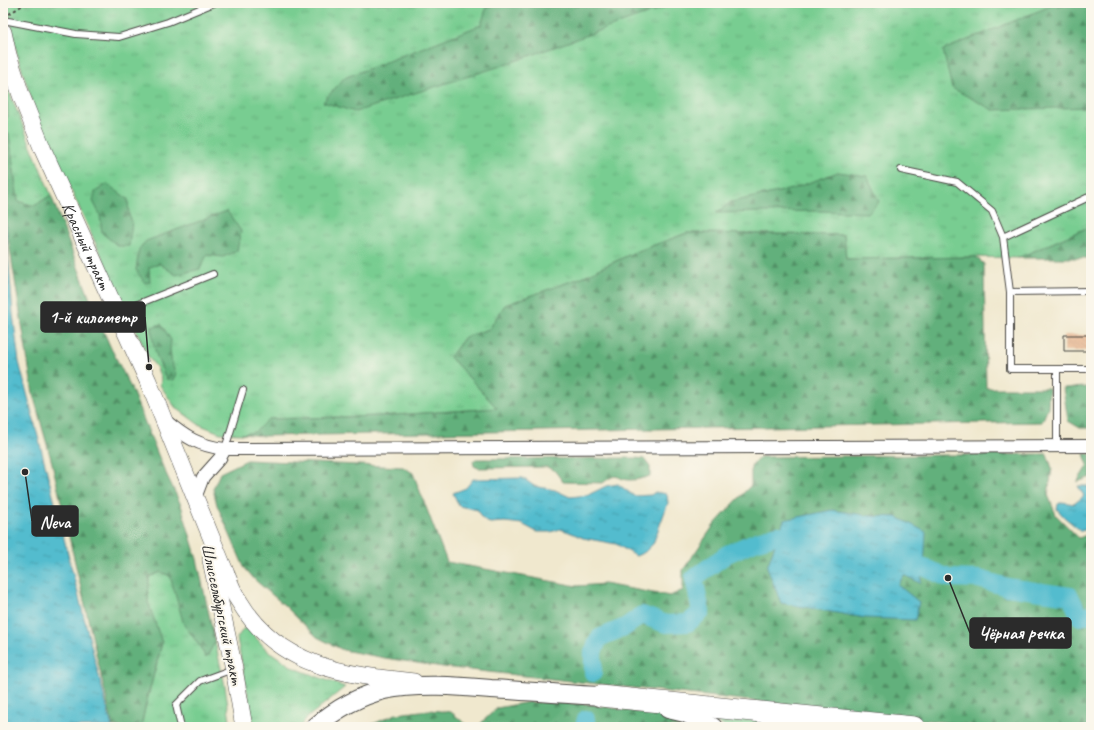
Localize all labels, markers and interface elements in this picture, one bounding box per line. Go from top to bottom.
street label: Красный тракт [58,199,116,294]
callout: 1-й километр [41,302,145,332]
text: 1-й километр [49,306,138,328]
callout: Neva [32,506,78,536]
text: Neva [40,511,72,533]
street label: Шлиссельбургский тракт [197,542,247,688]
callout: Чёрная речка [970,618,1071,648]
text: Чёрная речка [978,622,1066,644]

